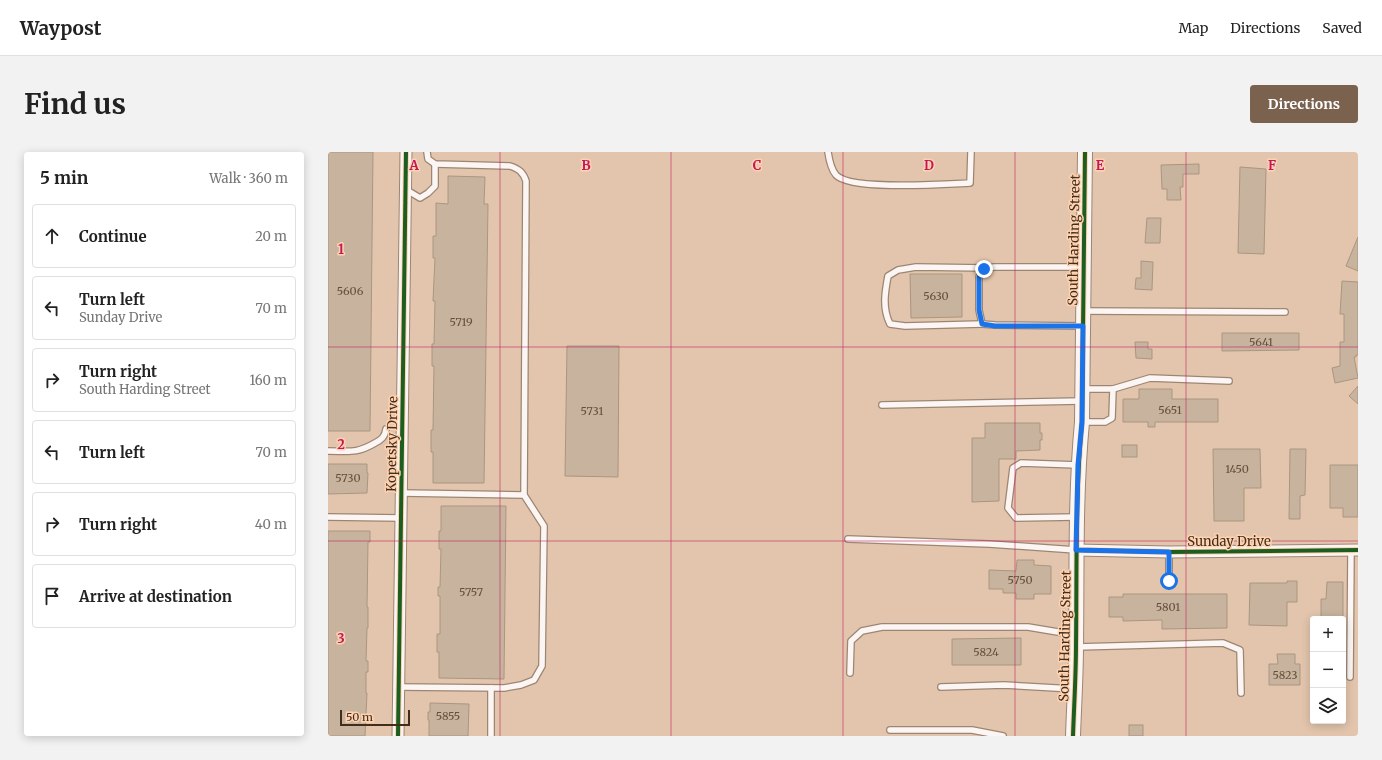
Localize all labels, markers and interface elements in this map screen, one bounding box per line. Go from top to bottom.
text: Waypost [20,16,101,40]
text: Map [1178,19,1208,37]
text: Directions [1230,19,1300,37]
text: Saved [1322,19,1362,37]
button: Directions [1250,85,1358,123]
text: Find us [24,86,126,122]
text: A [408,157,419,174]
text: B [581,157,591,174]
text: C [753,157,762,174]
text: D [924,157,934,174]
text: E [1096,157,1105,174]
text: F [1268,157,1276,174]
text: 5 min [40,167,88,189]
text: Walk · 360 m [209,170,288,187]
street label: South Harding Street [1064,174,1084,306]
icon: ahead [41,225,63,247]
text: Continue [79,227,147,246]
text: 20 m [255,228,287,245]
text: 1 [338,241,344,258]
route end [975,260,993,278]
house number: 5606 [337,284,364,298]
house number: 5630 [923,289,949,303]
text: Turn left [79,290,145,309]
icon: left [41,297,63,319]
text: 70 m [256,300,287,317]
text: Sunday Drive [79,309,162,326]
house number: 5719 [449,315,473,329]
house number: 5641 [1249,335,1273,349]
text: Turn right [79,362,157,381]
icon: right [41,369,63,391]
text: 160 m [249,372,287,389]
text: South Harding Street [79,381,211,398]
street label: Kopetsky Drive [383,396,401,492]
house number: 5651 [1158,403,1182,417]
house number: 5731 [581,404,603,418]
text: 2 [337,436,345,453]
icon: left [41,441,63,463]
text: Turn left [79,443,145,462]
text: 70 m [256,444,287,461]
house number: 1450 [1225,462,1249,476]
house number: 5730 [335,471,361,485]
icon: right [41,513,63,535]
text: Turn right [79,515,157,534]
text: 40 m [255,516,287,533]
street label: Sunday Drive [1187,533,1271,550]
street label: South Harding Street [1055,570,1075,702]
route start [1160,572,1178,590]
house number: 5750 [1007,573,1033,587]
icon: arrive [41,585,63,607]
house number: 5757 [459,585,483,599]
text: Arrive at destination [79,587,232,606]
house number: 5801 [1156,600,1180,614]
map controls [1310,616,1346,724]
button: + [1310,616,1346,652]
text: 3 [337,630,345,647]
house number: 5824 [973,645,999,659]
button: − [1310,652,1346,688]
house number: 5823 [1273,668,1297,682]
button: layers [1310,688,1346,724]
scale bar [340,708,410,727]
house number: 5855 [436,709,460,723]
text: 50 m [346,710,373,724]

